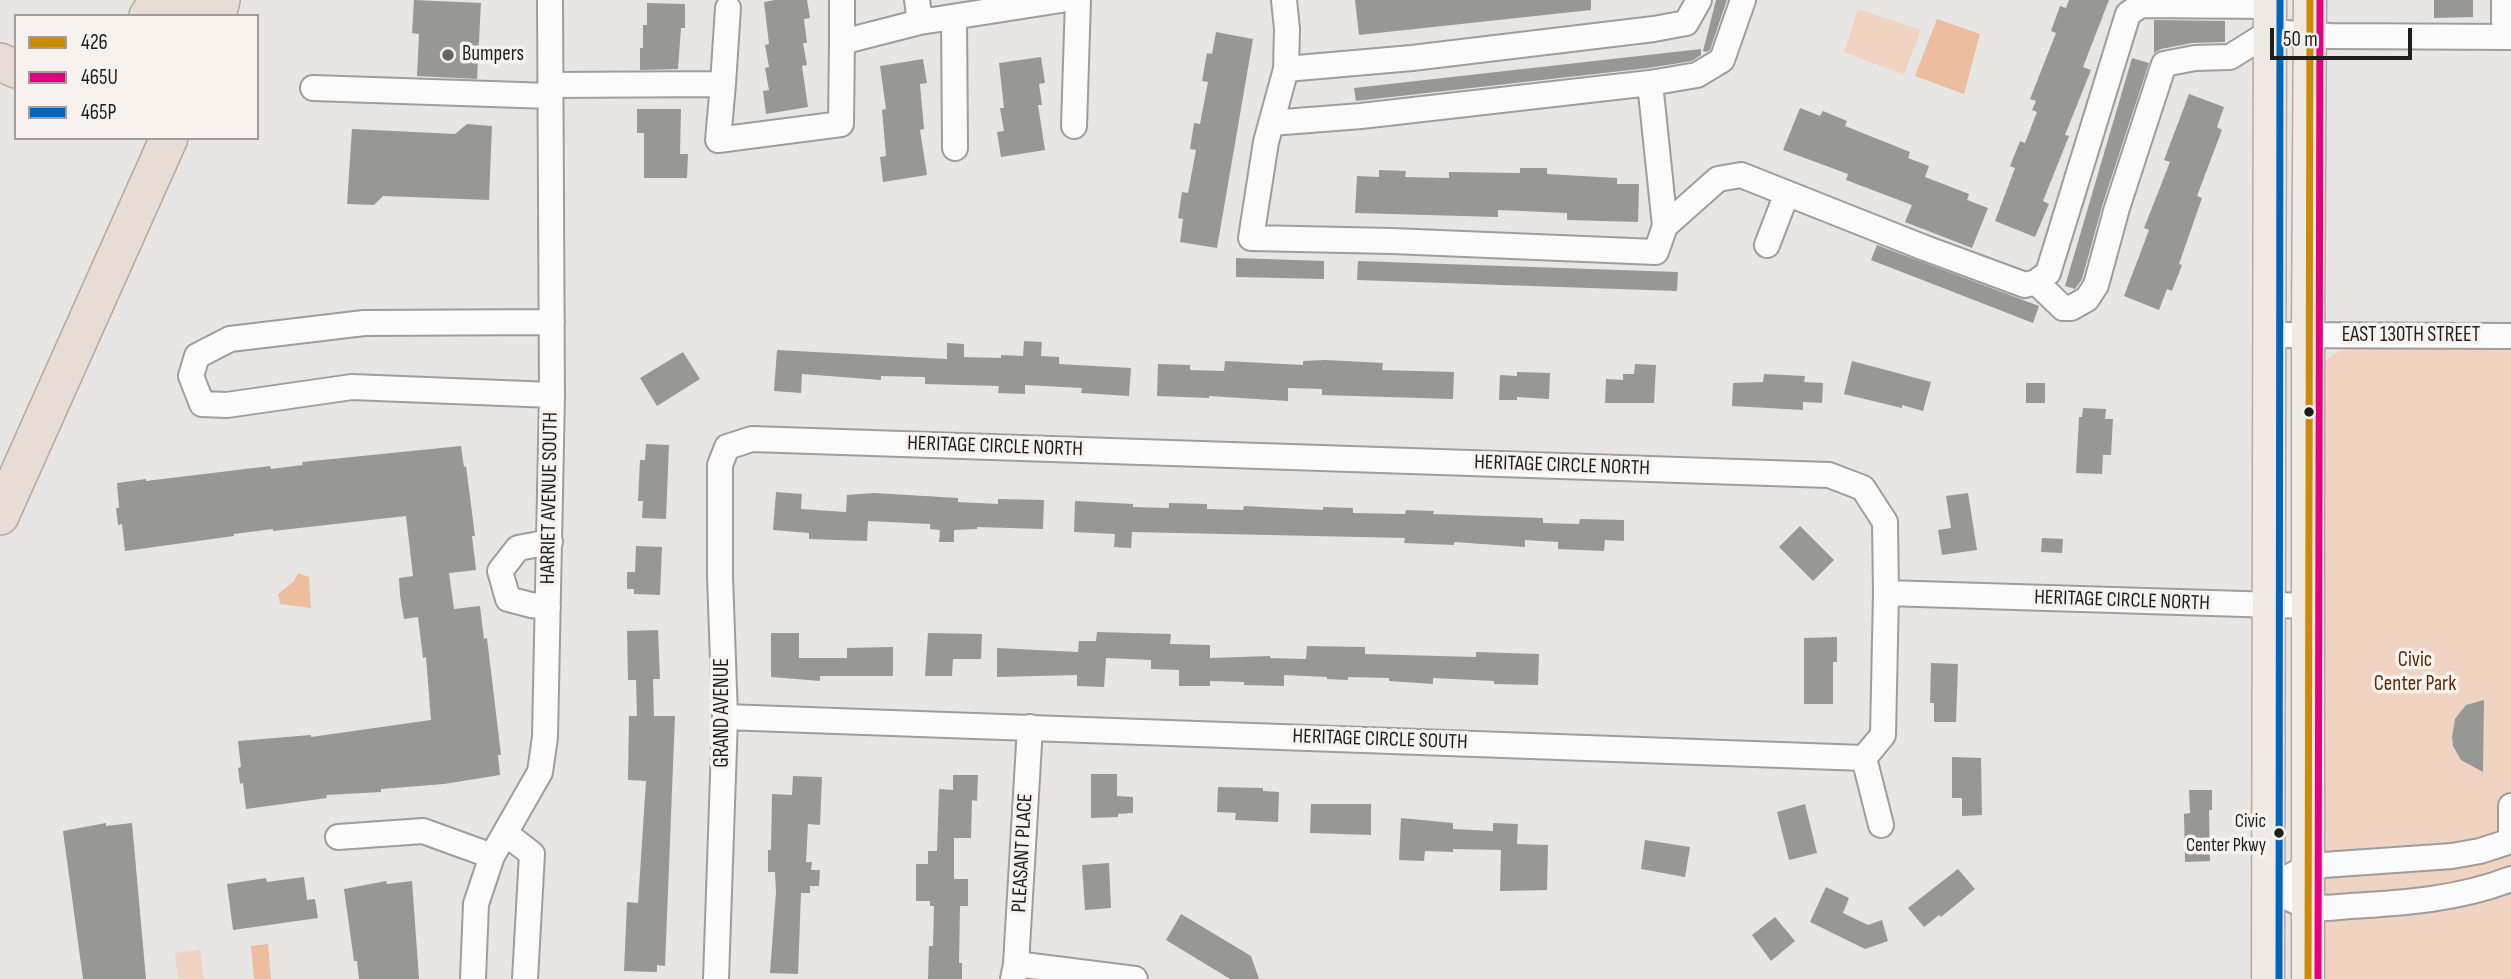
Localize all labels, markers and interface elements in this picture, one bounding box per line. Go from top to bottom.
legend [14,14,259,140]
scale bar [2273,14,2415,58]
text: 50 m [2283,27,2318,52]
text: 426 [81,30,108,55]
place label: Bumpers [462,42,524,68]
marker: Bumpers [440,47,456,63]
text: 465U [81,65,118,90]
text: 465P [81,100,116,125]
street label: EAST 130TH STREET [2342,323,2480,349]
unlabelled marker [2302,405,2316,419]
street label: HARRIET AVENUE SOUTH [536,412,564,584]
street label: HERITAGE CIRCLE NORTH [907,431,1083,463]
street label: HERITAGE CIRCLE NORTH [1474,450,1650,482]
street label: HERITAGE CIRCLE NORTH [2034,585,2210,617]
park label: Civic Center Park [2374,648,2456,698]
street label: GRAND AVENUE [710,658,736,768]
street label: HERITAGE CIRCLE SOUTH [1292,724,1468,756]
street label: PLEASANT PLACE [1007,793,1039,913]
place label: Civic Center Pkwy [2186,811,2266,855]
marker: Civic Center Pkwy [2272,826,2286,840]

